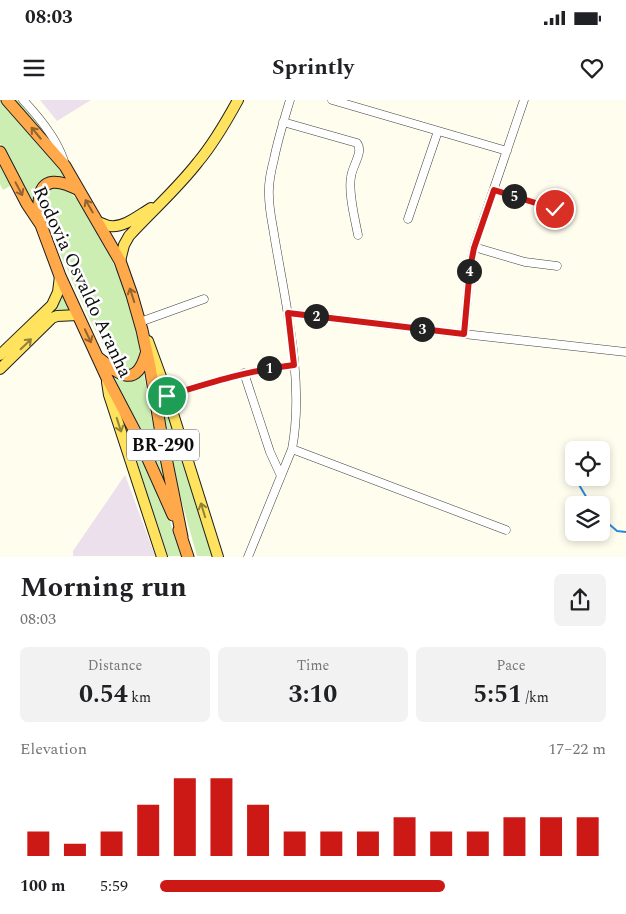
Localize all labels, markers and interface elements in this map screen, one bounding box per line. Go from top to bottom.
text: 08:03 [25,3,73,32]
text: Sprintly [272,51,354,84]
icon: menu [20,54,48,82]
icon: heart [578,54,606,82]
one-way arrow [30,126,42,139]
one-way arrow [15,181,24,196]
street label: Rodovia Osvaldo Aranha [25,181,140,383]
pin: 5 [502,184,526,208]
text: 5 [511,186,518,207]
pin [534,188,576,230]
icon: check [541,195,569,223]
one-way arrow [83,199,93,214]
pin: 4 [456,258,482,284]
text: 4 [466,261,473,282]
one-way arrow [127,288,136,304]
pin: 2 [304,304,328,328]
text: 2 [313,306,320,327]
pin: 3 [410,316,434,342]
text: 3 [419,319,426,340]
one-way arrow [83,328,93,343]
one-way arrow [20,338,32,350]
pin: 1 [256,356,282,380]
text: 1 [266,358,273,379]
pin [146,375,188,417]
icon: arrive [153,382,181,410]
one-way arrow [114,417,124,433]
road number: BR-290 [127,430,199,460]
map controls [565,441,610,541]
button: locate [565,441,610,486]
button: layers [565,496,610,541]
one-way arrow [198,502,208,518]
text: Morning run [20,566,187,609]
button: share [554,574,606,626]
text: 08:03 [20,607,56,631]
text: Distance [88,655,142,676]
text: Time [297,655,329,676]
text: Pace [497,655,525,676]
text: 0.54 [79,676,128,714]
text: 3:10 [289,676,337,714]
text: 5:51 [473,676,522,714]
text: km [128,687,151,708]
text: /km [522,687,549,708]
text: Elevation [20,737,87,761]
text: 17–22 m [548,737,606,761]
text: 100 m [20,874,65,898]
text: 5:59 [100,874,128,898]

